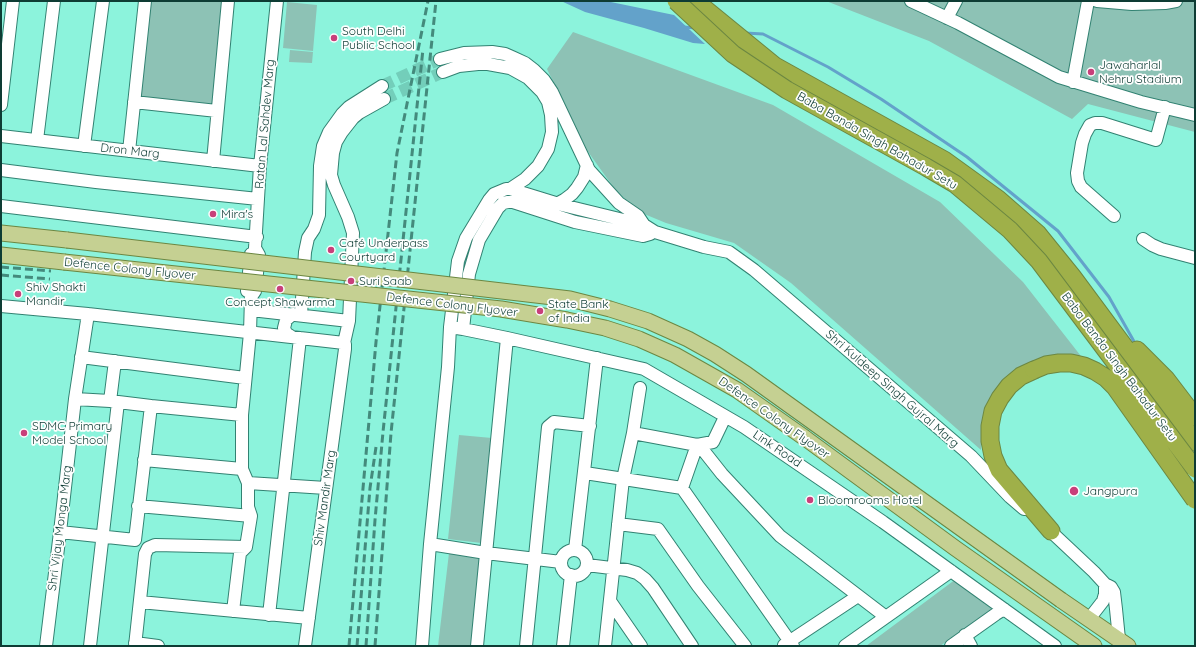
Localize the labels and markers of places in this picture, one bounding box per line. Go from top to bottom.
place label: South Delhi Public School [342,24,415,52]
marker: South Delhi Public School [329,33,339,43]
place label: Jawaharlal Nehru Stadium [1099,58,1182,86]
marker: Jawaharlal Nehru Stadium [1086,67,1096,77]
place label: Mira's [221,207,253,221]
marker: Mira's [208,209,218,219]
place label: Café Underpass Courtyard [339,236,428,264]
marker: Café Underpass Courtyard [326,245,336,255]
place label: Suri Saab [359,274,412,288]
marker: Suri Saab [346,276,356,286]
place label: Shiv Shakti Mandir [26,280,86,308]
marker: Concept Shawarma [275,284,285,294]
marker: Shiv Shakti Mandir [13,289,23,299]
place label: Concept Shawarma [225,295,335,309]
place label: State Bank of India [548,297,609,325]
marker: State Bank of India [535,306,545,316]
place label: SDMC Primary Model School [32,419,112,447]
marker: SDMC Primary Model School [19,428,29,438]
place label: Jangpura [1083,484,1137,498]
marker: Jangpura [1068,485,1080,497]
place label: Bloomrooms Hotel [818,493,922,507]
marker: Bloomrooms Hotel [805,495,815,505]

